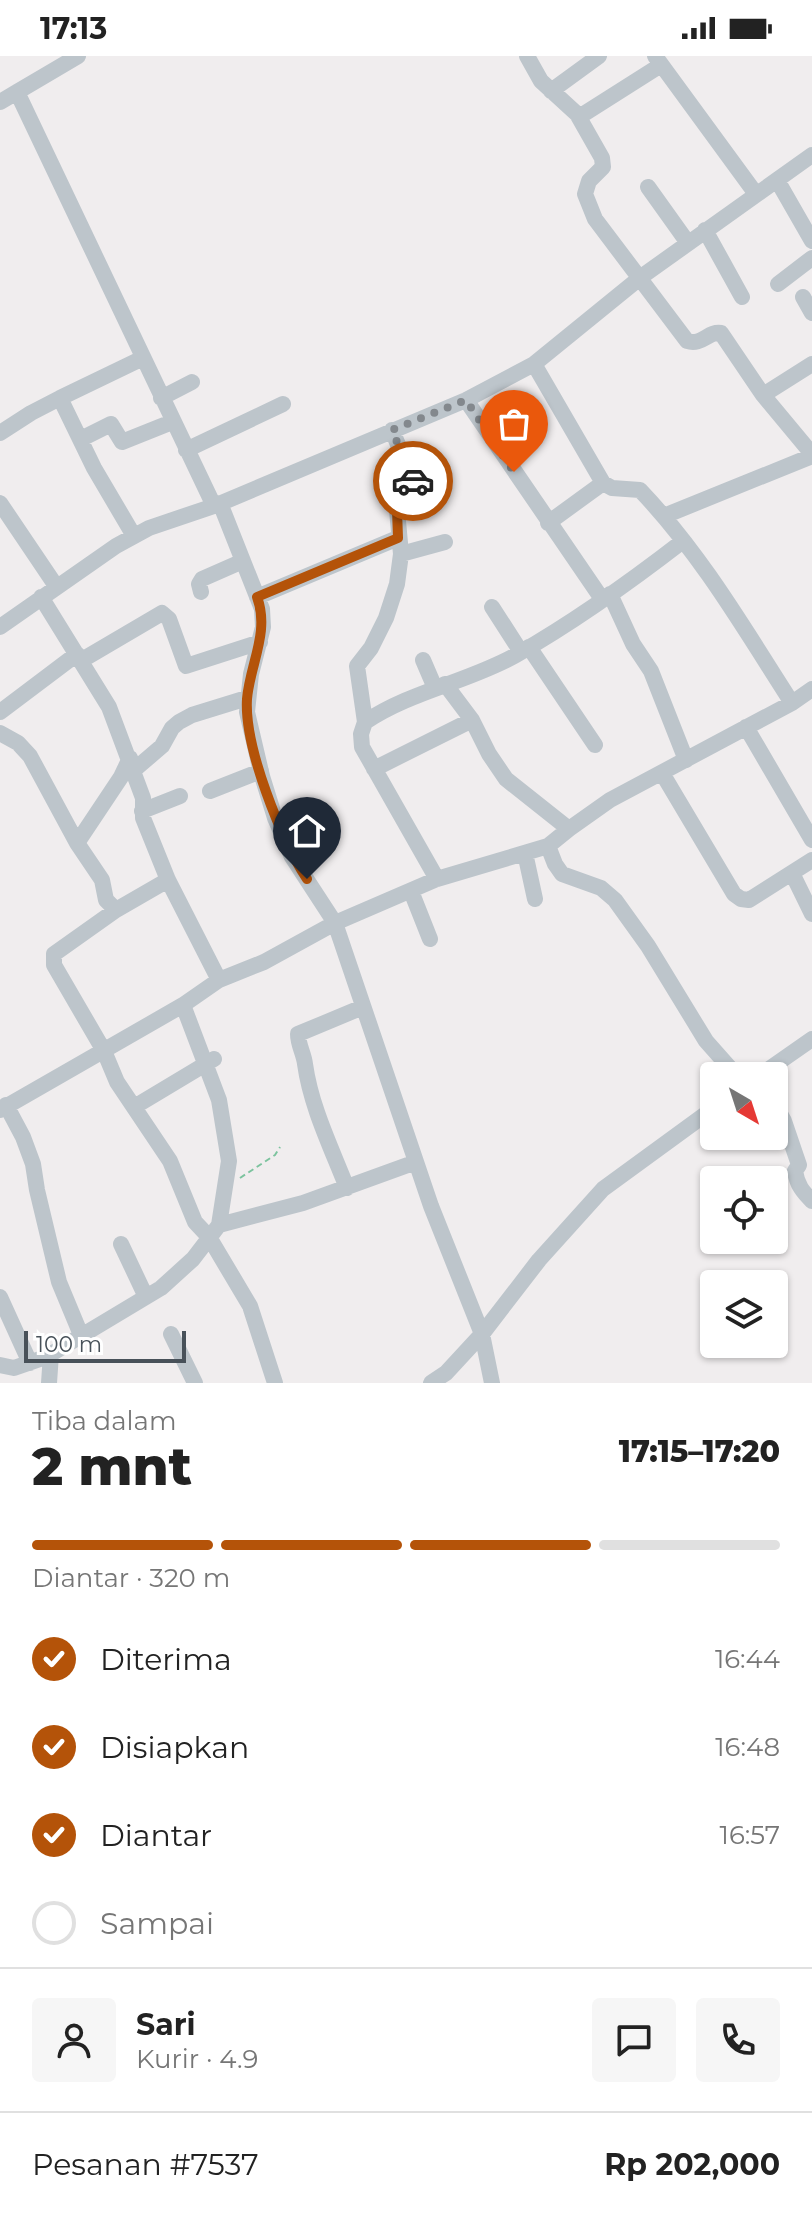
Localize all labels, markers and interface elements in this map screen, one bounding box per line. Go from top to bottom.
text: 17:13 [40,10,107,47]
pin [480,390,548,472]
icon: bag [492,402,536,446]
courier [373,441,453,521]
icon: car [391,459,435,503]
pin [273,797,341,879]
icon: home [285,809,329,853]
north arrow [700,1062,788,1150]
map controls [700,1062,788,1358]
button: locate [700,1166,788,1254]
button: layers [700,1270,788,1358]
scale bar [24,1327,186,1363]
text: 100 m [36,1331,102,1358]
text: Tiba dalam [32,1405,177,1437]
text: 17:15–17:20 [619,1433,780,1470]
text: 2 mnt [32,1435,192,1498]
text: Diantar · 320 m [32,1562,230,1594]
icon: check [32,1637,76,1681]
text: Diterima [100,1641,232,1678]
text: 16:44 [715,1643,780,1675]
icon: check [32,1725,76,1769]
text: Disiapkan [100,1729,249,1766]
text: 16:48 [715,1731,780,1763]
icon: check [32,1813,76,1857]
text: Diantar [100,1817,212,1854]
text: 16:57 [720,1819,780,1851]
text: Sampai [100,1905,214,1942]
button: person [32,1998,116,2082]
button: chat [592,1998,676,2082]
button: phone [696,1998,780,2082]
text: Sari [136,2006,196,2043]
text: Kurir · 4.9 [136,2043,258,2075]
text: Pesanan #7537 [32,2146,259,2183]
text: Rp 202,000 [604,2146,780,2183]

